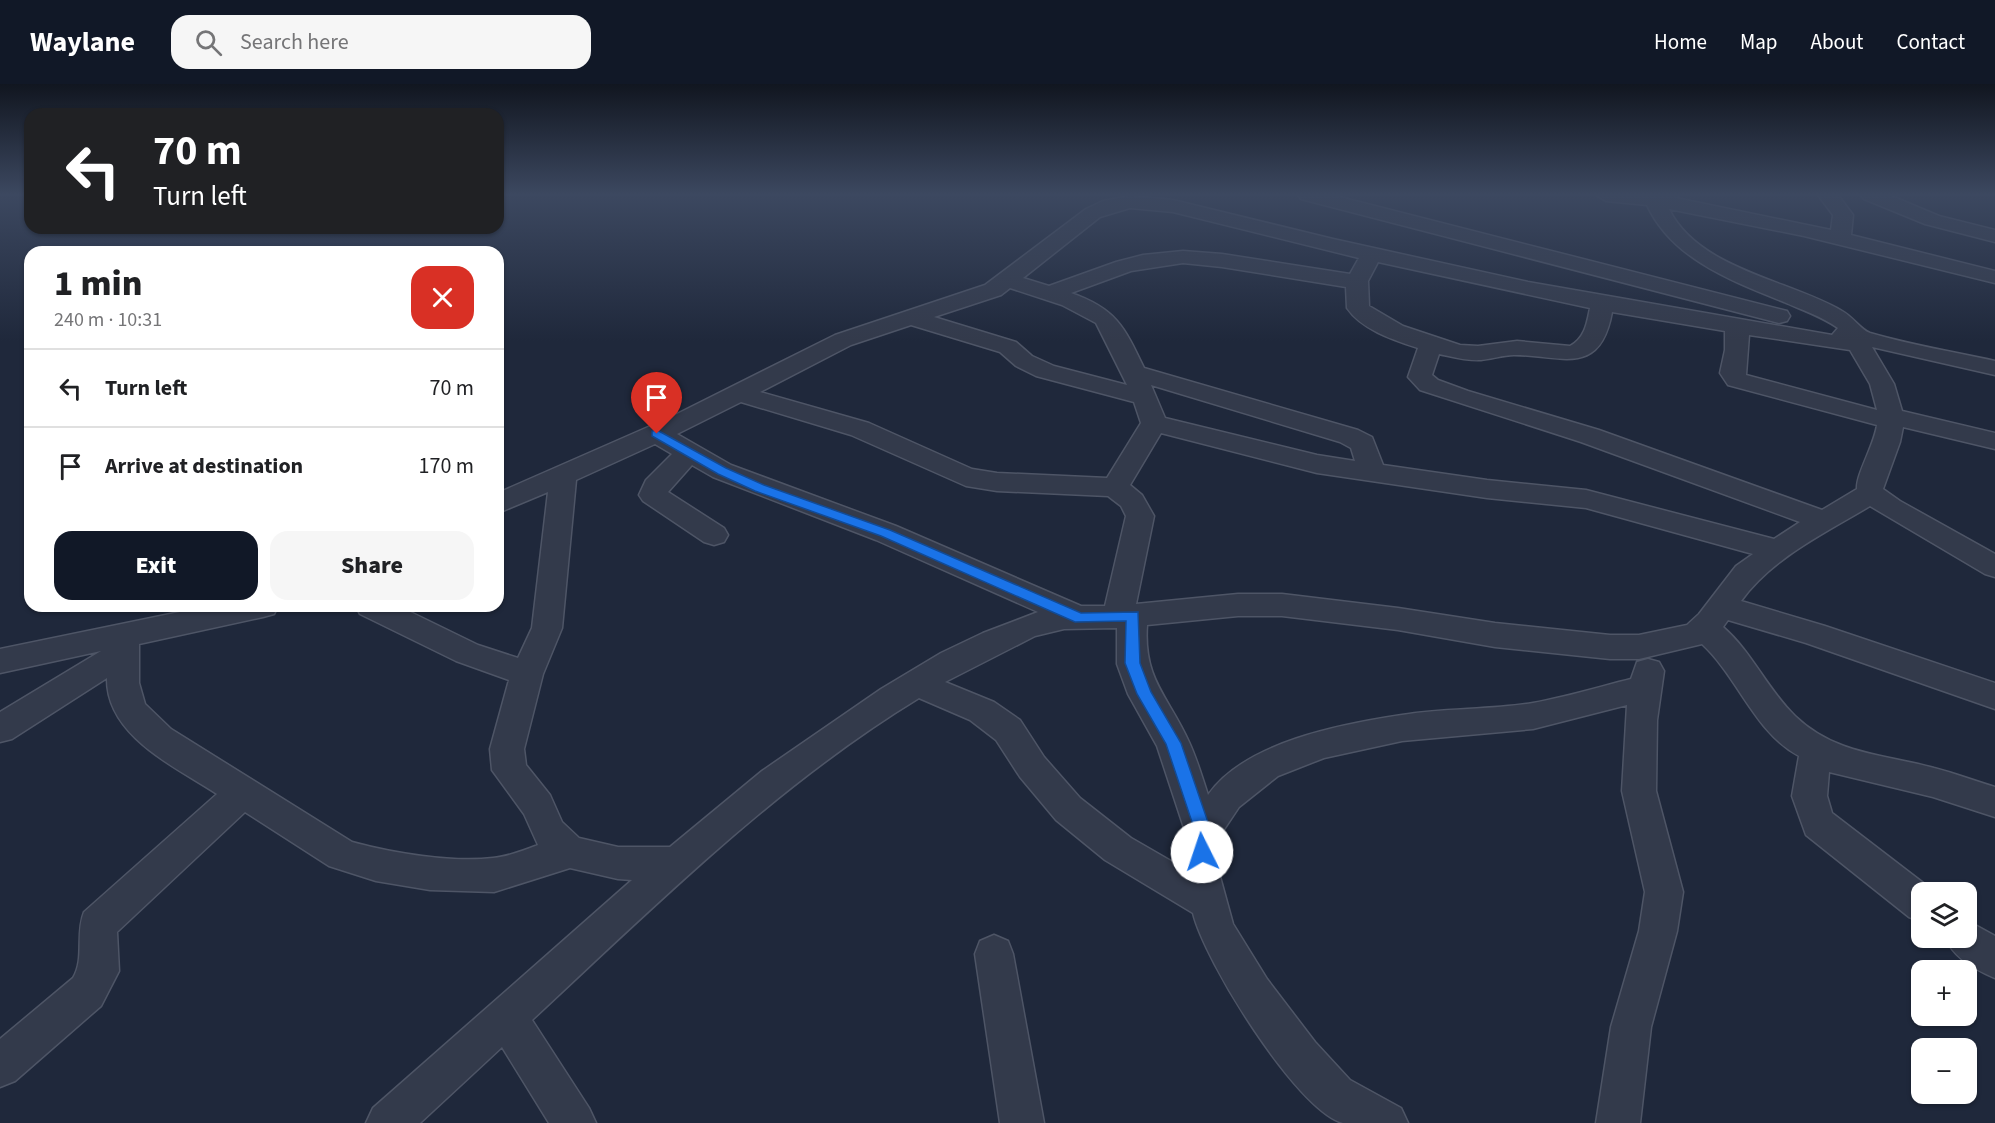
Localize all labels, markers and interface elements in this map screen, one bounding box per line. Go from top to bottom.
search box [171,15,591,69]
text: Waylane [30,22,135,62]
icon: search [192,26,225,59]
text: Search here [240,26,349,58]
text: Home [1654,27,1707,57]
text: Map [1740,27,1778,57]
text: About [1811,27,1863,57]
text: Contact [1896,27,1965,57]
text: 70 m [153,121,242,181]
icon: left [54,132,132,210]
text: Turn left [153,177,247,216]
text: 1 min [54,258,142,309]
button: close [411,266,474,329]
text: 240 m · 10:31 [54,306,162,334]
icon: left [54,372,87,405]
text: Turn left [105,372,187,404]
text: 70 m [429,372,474,404]
pin [631,372,682,434]
icon: arrive [640,381,673,414]
icon: arrive [54,450,87,483]
text: Arrive at destination [105,450,303,482]
text: 170 m [419,450,474,482]
button: Exit [54,531,258,600]
button: Share [270,531,474,600]
position arrow [1170,820,1234,884]
map controls [1911,882,1977,1104]
button: layers [1911,882,1977,948]
button: + [1911,960,1977,1026]
button: − [1911,1038,1977,1104]

